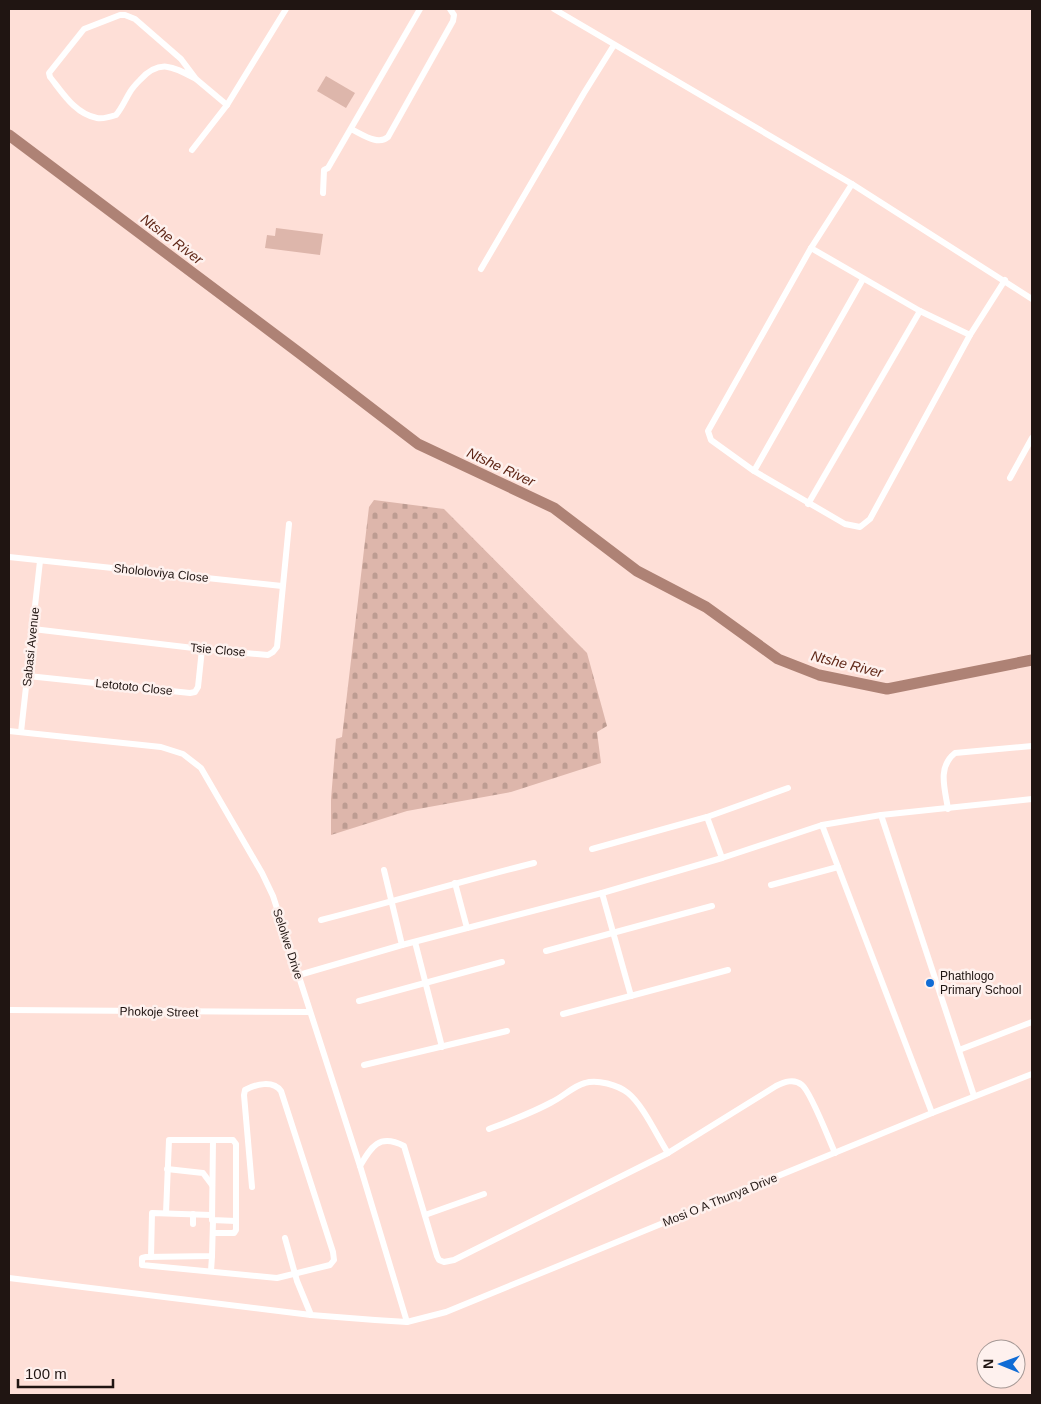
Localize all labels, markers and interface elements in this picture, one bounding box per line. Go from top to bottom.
water label: Ntshe River [138,211,207,268]
water label: Ntshe River [464,444,539,490]
street label: Shololoviya Close [113,561,209,585]
street label: Sabasi Avenue [20,606,42,687]
street label: Tsie Close [190,641,247,659]
water label: Ntshe River [810,647,886,681]
street label: Letototo Close [95,676,174,698]
street label: Selolwe Drive [270,907,306,981]
place label: Phathlogo Primary School [940,969,1021,997]
marker: Phathlogo Primary School [924,977,936,989]
street label: Phokoje Street [120,1004,199,1020]
street label: Mosi O A Thunya Drive [661,1170,780,1229]
north arrow [976,1339,1026,1389]
scale bar [18,1356,112,1388]
text: N [980,1359,996,1369]
text: 100 m [25,1365,67,1382]

